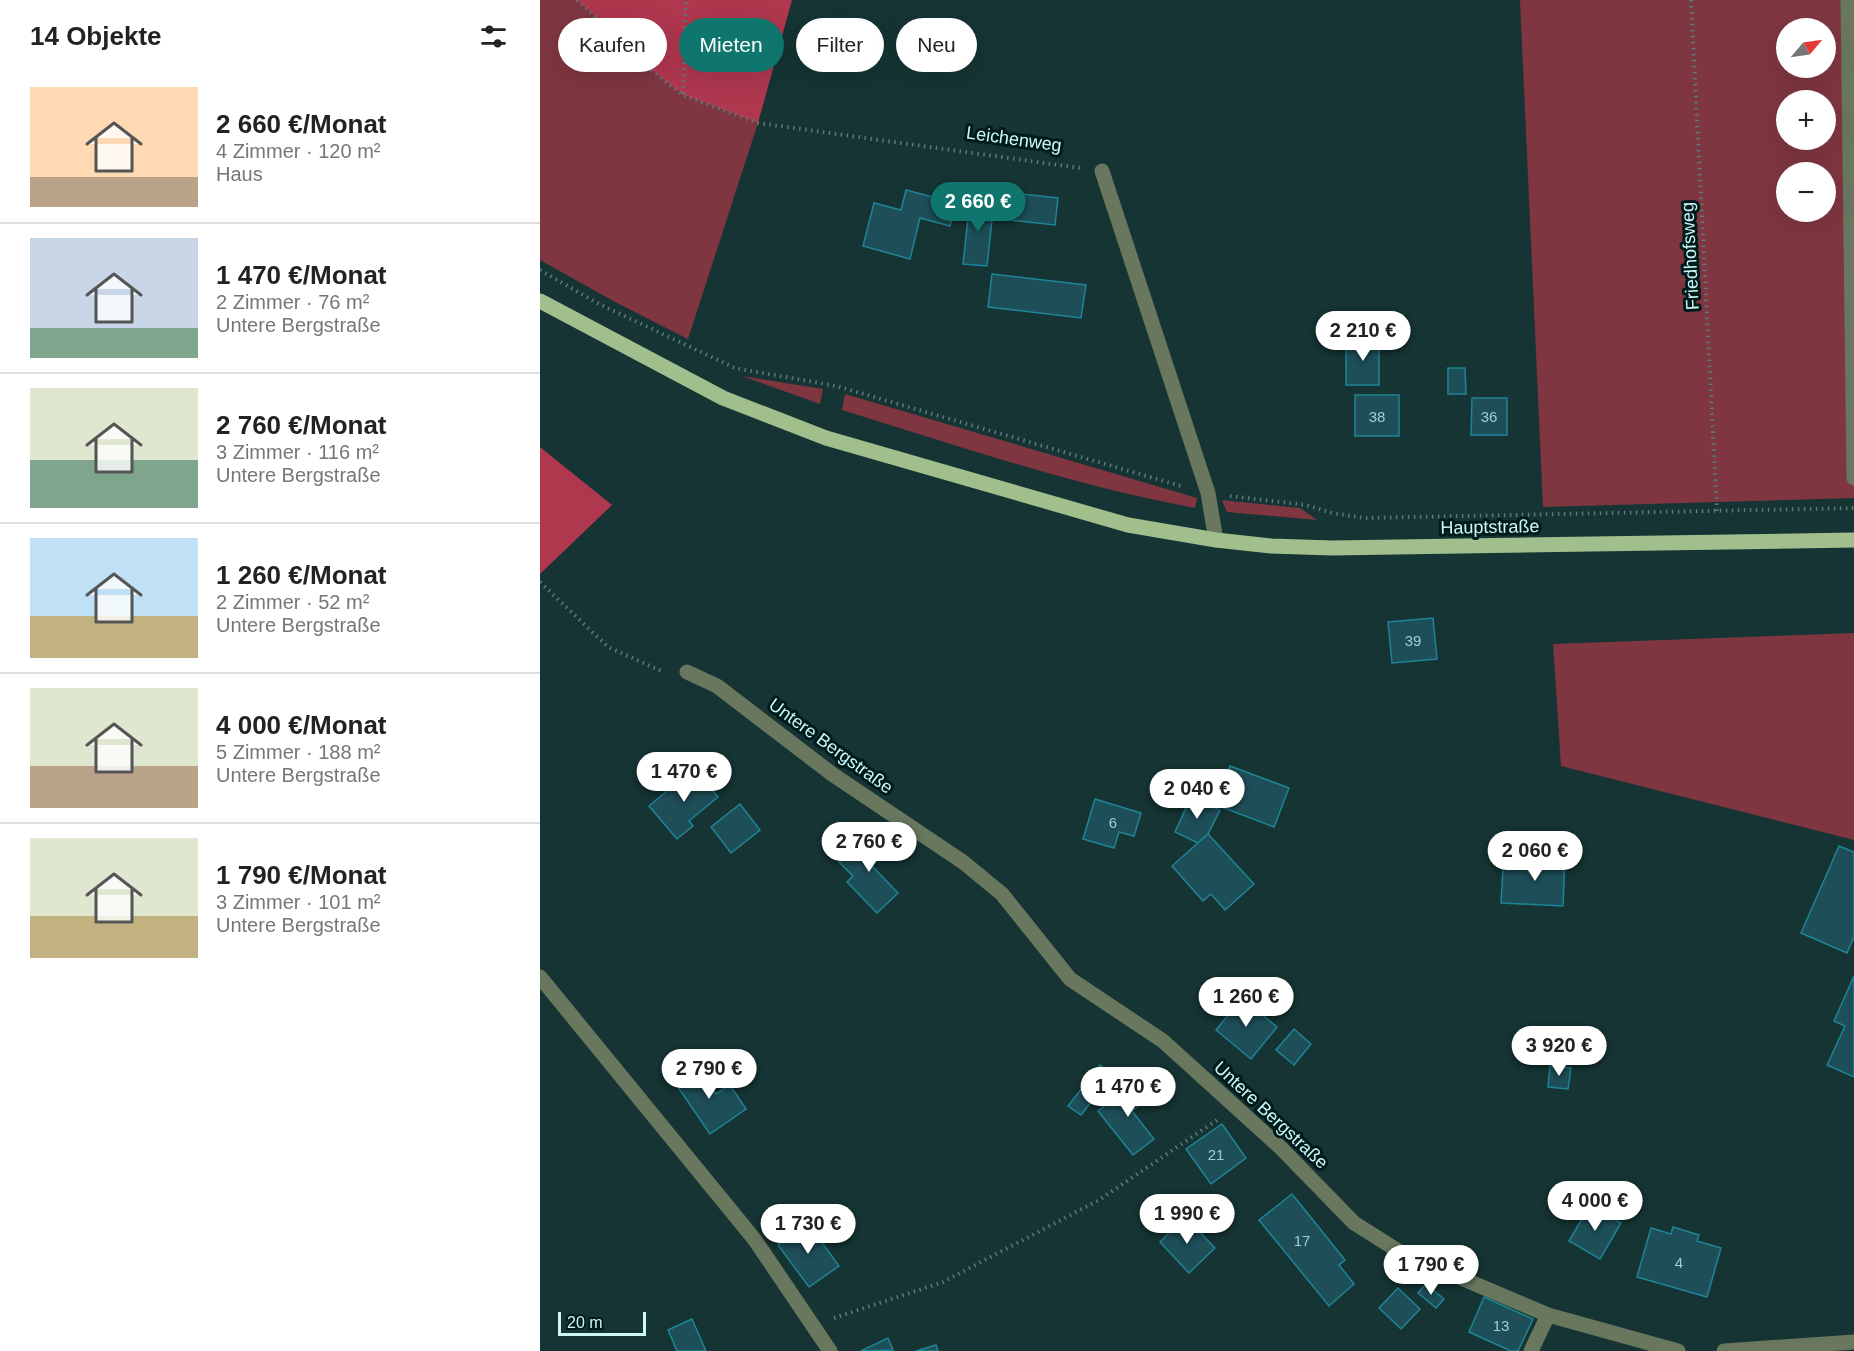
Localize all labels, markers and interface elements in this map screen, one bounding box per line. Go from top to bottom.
chip: Kaufen [558,18,667,72]
chip: Mieten [679,18,784,72]
chip: Filter [796,18,884,72]
chip: Neu [896,18,977,72]
north arrow [1776,18,1836,78]
map controls [1776,18,1836,222]
icon: filters [477,20,510,53]
text: 14 Objekte [30,21,162,51]
button: + [1776,90,1836,150]
text: 2 660 €/Monat [216,109,387,139]
icon: home [78,111,150,183]
street label: Leichenweg [965,122,1063,156]
text: 4 Zimmer · 120 m² [216,140,380,162]
button: − [1776,162,1836,222]
text: Haus [216,163,263,185]
pin: 2 660 € [923,182,1033,233]
text: 2 660 € [945,190,1011,212]
street label: Friedhofsweg [1677,202,1703,310]
text: 1 470 €/Monat [216,260,387,290]
icon: home [78,262,150,334]
text: 2 Zimmer · 76 m² [216,291,369,313]
pin: 2 210 € [1308,311,1418,362]
text: Untere Bergstraße [216,314,381,336]
text: 2 210 € [1330,319,1396,341]
house number: 38 [1369,408,1385,425]
house number: 36 [1481,408,1497,425]
text: 2 760 €/Monat [216,410,387,440]
icon: home [78,412,150,484]
text: 3 Zimmer · 116 m² [216,441,379,463]
text: Untere Bergstraße [216,464,381,486]
street label: Hauptstraße [1440,516,1540,538]
text: 1 260 €/Monat [216,560,387,590]
icon: home [78,562,150,634]
text: 2 Zimmer · 52 m² [216,591,369,613]
text: Untere Bergstraße [216,614,381,636]
house number: 39 [1405,632,1421,649]
street label: Untere Bergstraße [765,694,897,798]
text: 4 000 €/Monat [216,710,387,740]
icon: home [78,712,150,784]
text: 5 Zimmer · 188 m² [216,741,380,763]
pin: 1 470 € [629,752,739,803]
text: 1 470 € [651,760,717,782]
text: Untere Bergstraße [216,764,381,786]
pin: 2 040 € [1142,769,1252,820]
text: 2 040 € [1164,777,1230,799]
house number: 6 [1109,814,1117,831]
pin: 2 760 € [814,822,924,873]
text: 2 760 € [836,830,902,852]
pin: 2 060 € [1480,831,1590,882]
text: 2 060 € [1502,839,1568,861]
text: 1 790 €/Monat [216,860,387,890]
icon: home [78,862,150,934]
text: 3 Zimmer · 101 m² [216,891,380,913]
text: Untere Bergstraße [216,914,381,936]
pin: 1 260 € [1191,977,1301,1028]
text: 1 260 € [1213,985,1279,1007]
pin: 3 920 € [1504,1026,1614,1077]
text: 3 920 € [1526,1034,1592,1056]
pin: 2 790 € [654,1049,764,1100]
text: 2 790 € [676,1057,742,1079]
street label: Untere Bergstraße [1210,1057,1332,1173]
pin: 1 470 € [1073,1067,1183,1118]
text: 1 470 € [1095,1075,1161,1097]
house number: 21 [1208,1146,1224,1163]
pin: 4 000 € [1540,1181,1650,1232]
text: 4 000 € [1562,1189,1628,1211]
pin: 1 990 € [1132,1194,1242,1245]
text: 1 990 € [1154,1202,1220,1224]
pin: 1 730 € [753,1204,863,1255]
text: 1 730 € [775,1212,841,1234]
house number: 17 [1294,1232,1310,1249]
pin: 1 790 € [1376,1245,1486,1296]
text: 1 790 € [1398,1253,1464,1275]
house number: 4 [1675,1254,1683,1271]
scale bar [558,1309,646,1336]
text: 20 m [567,1314,603,1331]
house number: 13 [1493,1317,1509,1334]

